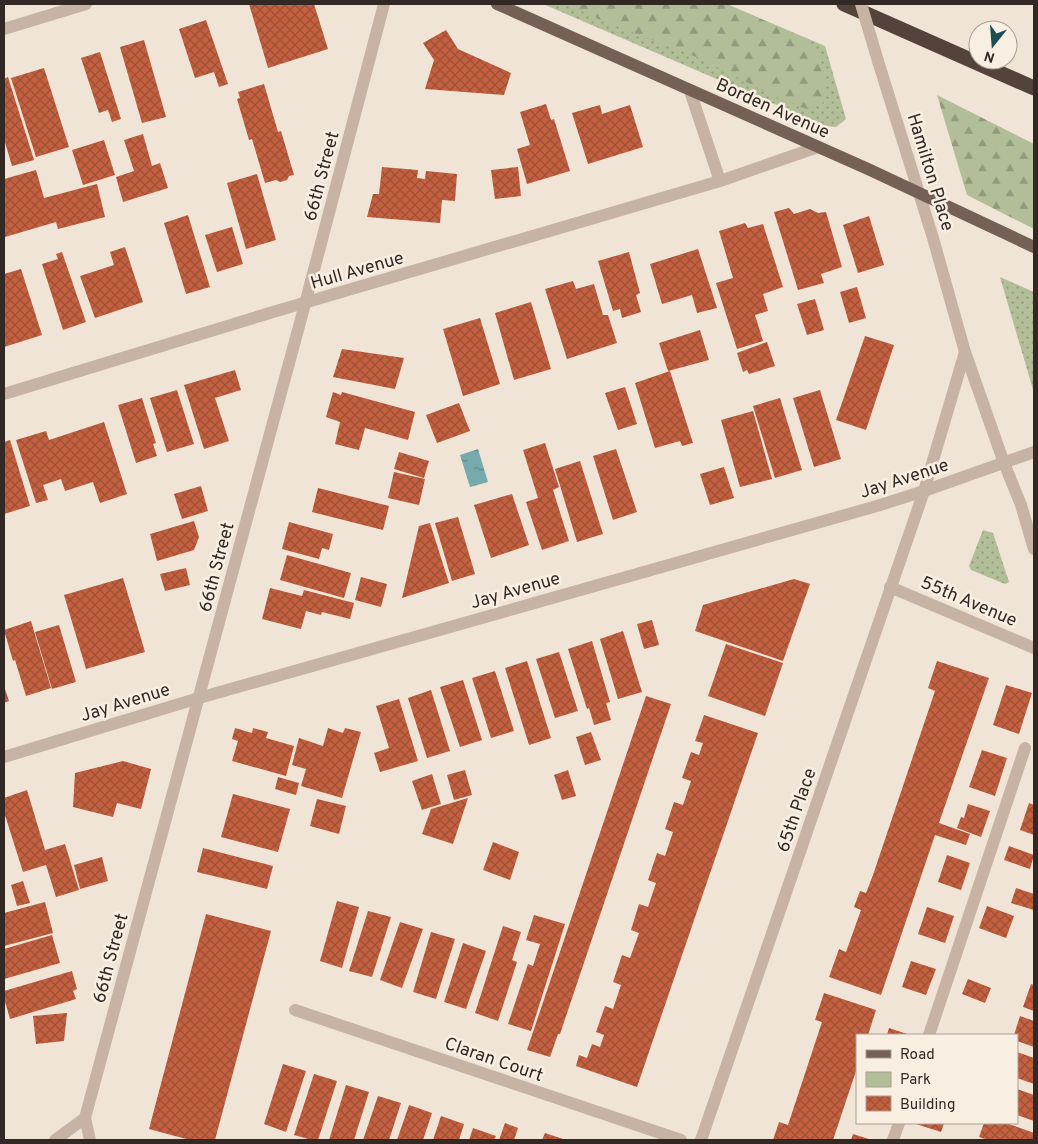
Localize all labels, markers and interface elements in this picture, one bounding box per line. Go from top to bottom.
north arrow [968,20,1018,70]
text: N [982,46,997,66]
street label: Borden Avenue [712,74,833,145]
street label: Hamilton Place [901,111,958,234]
street label: 66th Street [299,129,345,224]
street label: Hull Avenue [308,247,407,296]
street label: Jay Avenue [857,454,952,505]
street label: 66th Street [194,520,240,615]
street label: Jay Avenue [468,568,563,615]
street label: 55th Avenue [917,572,1020,633]
street label: Jay Avenue [78,679,173,728]
street label: 65th Place [772,765,823,856]
street label: 66th Street [88,911,134,1006]
street label: Claran Court [441,1033,546,1088]
legend [856,1034,1018,1124]
text: Road [900,1046,935,1065]
text: Park [900,1071,931,1090]
text: Building [900,1096,955,1115]

